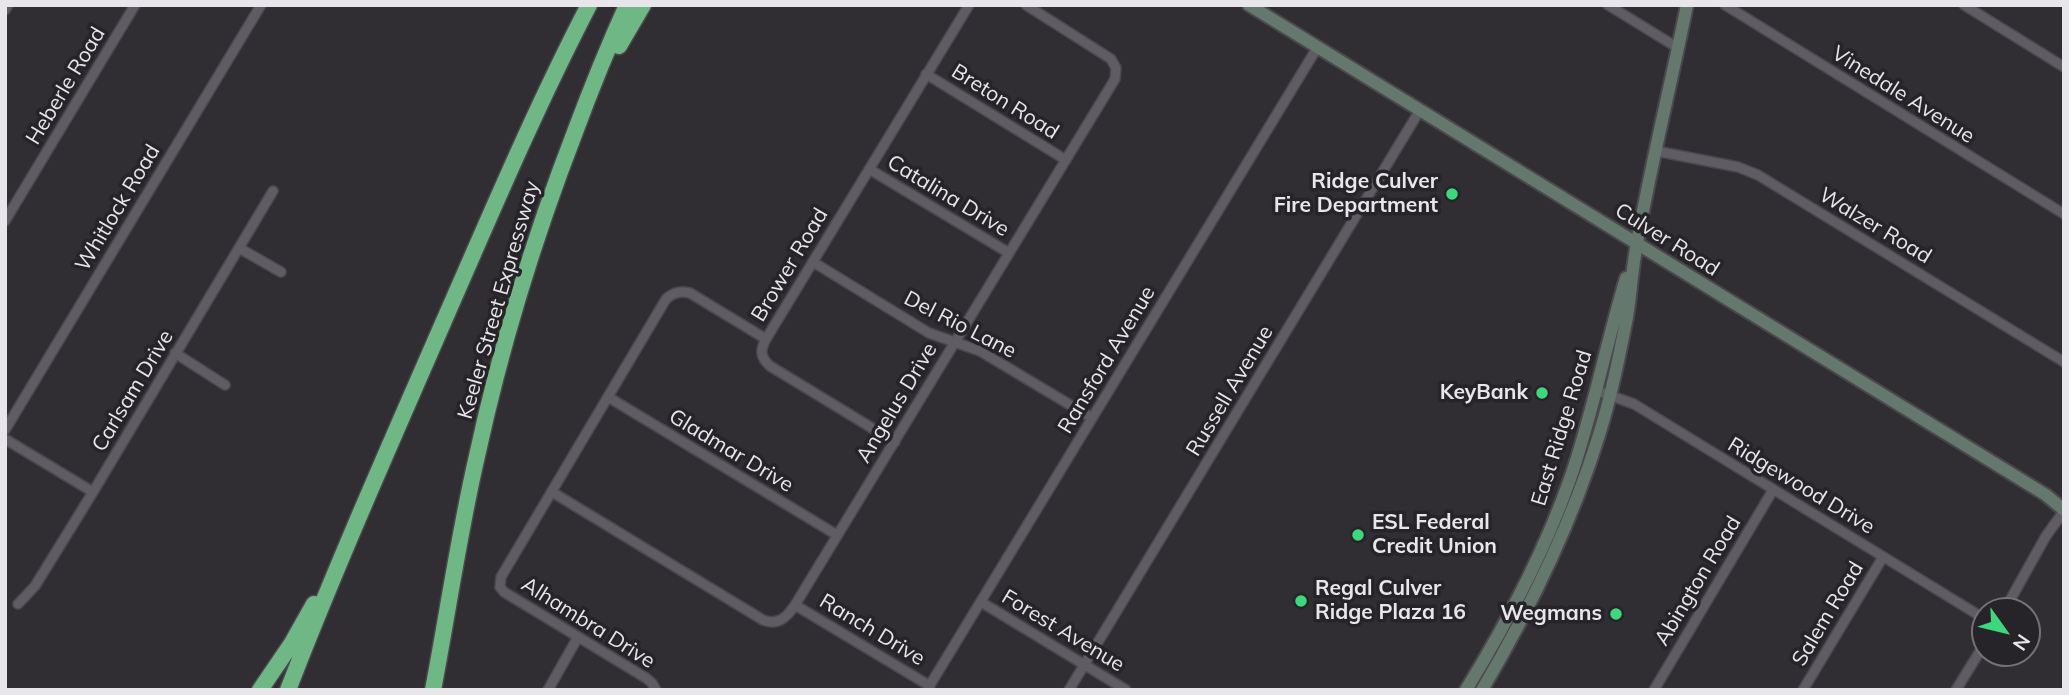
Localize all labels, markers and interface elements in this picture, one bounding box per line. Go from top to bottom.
street label: Heberle Road [21,23,111,149]
street label: Vinedale Avenue [1827,41,1979,149]
street label: Breton Road [947,59,1063,145]
street label: Whitlock Road [70,140,166,276]
street label: Catalina Drive [883,150,1013,242]
place label: Ridge Culver Fire Department [1274,169,1438,219]
street label: Keeler Street Expressway [453,178,545,422]
street label: Walzer Road [1814,183,1936,269]
marker: Ridge Culver Fire Department [1444,186,1460,202]
street label: Culver Road [1610,198,1724,282]
street label: Brower Road [746,204,834,326]
street label: Ransford Avenue [1053,282,1161,438]
street label: Del Rio Lane [900,286,1020,364]
street label: Russell Avenue [1181,321,1279,461]
street label: Carlsam Drive [87,326,179,456]
street label: Angelus Drive [851,338,943,468]
street label: East Ridge Road [1526,347,1598,509]
place label: KeyBank [1440,380,1528,406]
marker: KeyBank [1534,385,1550,401]
street label: Gladmar Drive [664,404,798,498]
street label: Ridgewood Drive [1723,432,1879,540]
place label: ESL Federal Credit Union [1372,510,1497,560]
street label: Abington Road [1649,512,1747,650]
marker: ESL Federal Credit Union [1350,527,1366,543]
street label: Salem Road [1787,557,1869,671]
street label: Alhambra Drive [517,572,659,674]
place label: Regal Culver Ridge Plaza 16 [1315,576,1466,626]
street label: Forest Avenue [997,585,1129,677]
street label: Ranch Drive [815,589,929,671]
marker: Regal Culver Ridge Plaza 16 [1293,593,1309,609]
north arrow [1971,597,2041,667]
place label: Wegmans [1500,601,1602,627]
marker: Wegmans [1608,606,1624,622]
text: N [2008,630,2036,655]

